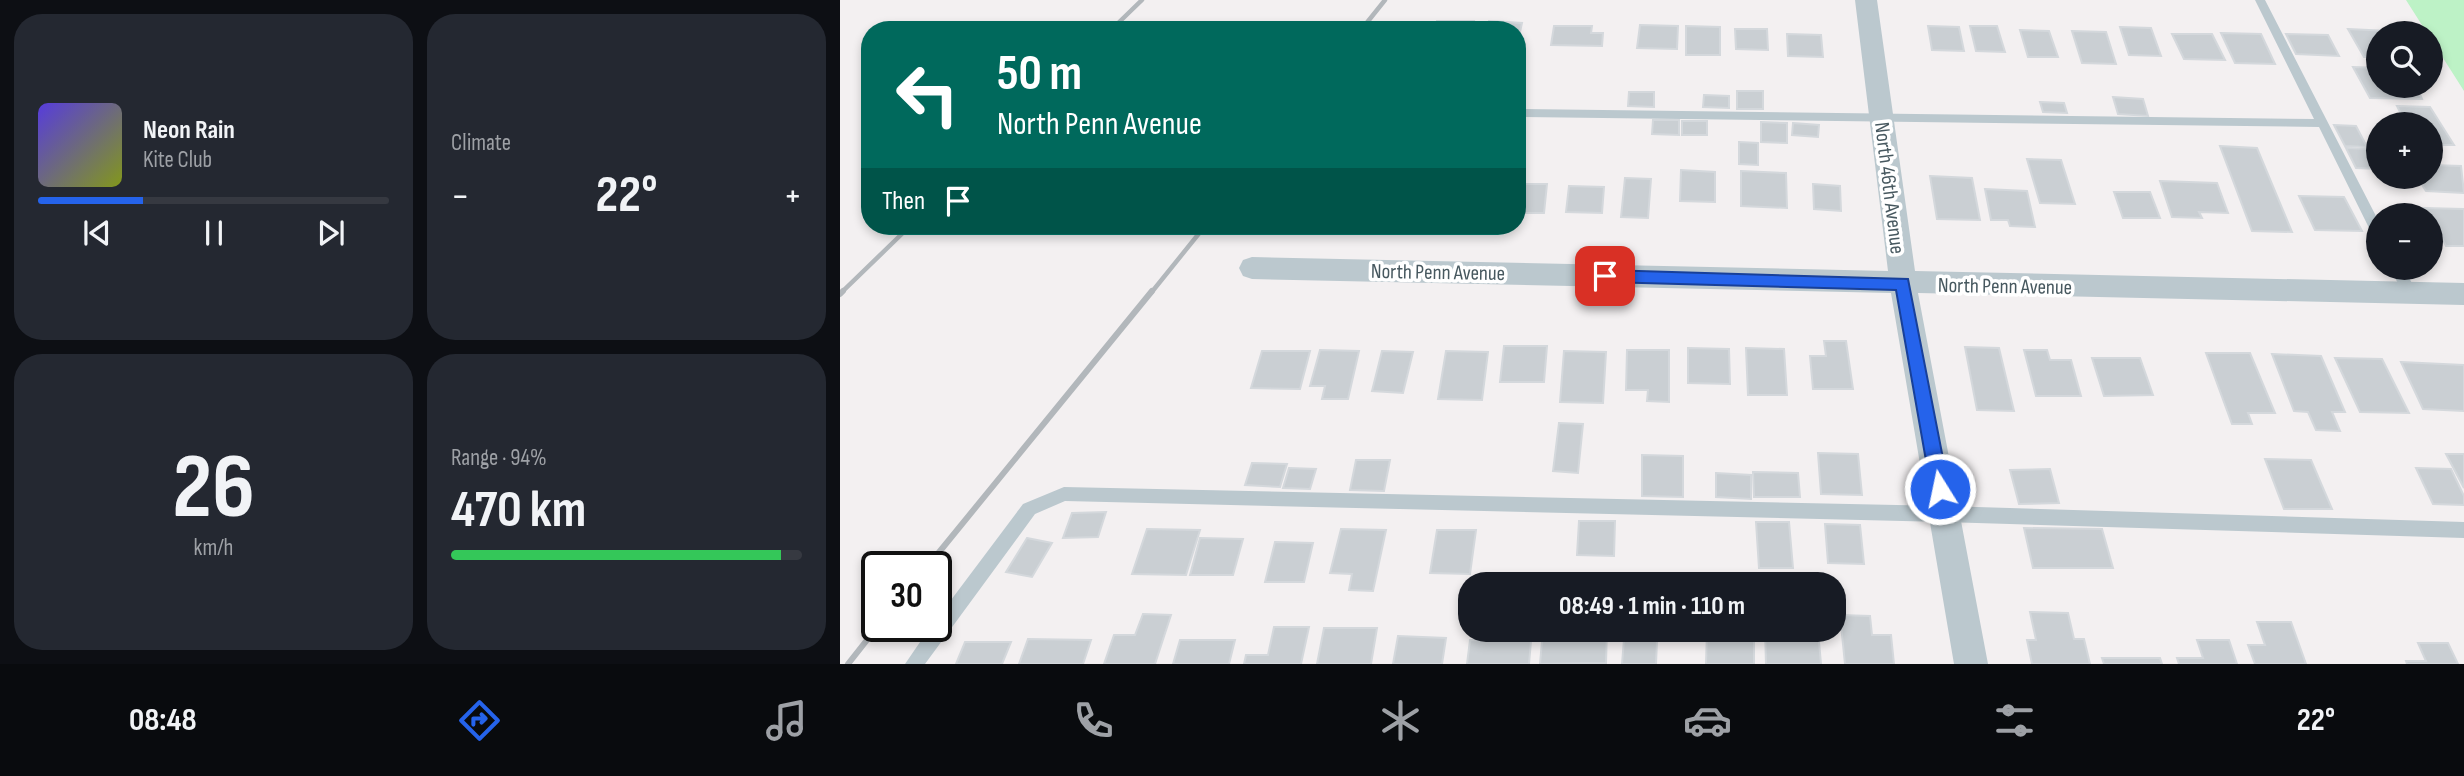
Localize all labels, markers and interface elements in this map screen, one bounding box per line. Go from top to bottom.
map controls [2366,21,2443,280]
button: search [2366,21,2443,98]
text: 50 m [997,45,1082,104]
icon: left [882,49,973,140]
text: North Penn Avenue [997,105,1202,144]
button: + [2366,112,2443,189]
text: Neon Rain [143,115,235,146]
street label: North 46th Avenue [1869,121,1910,255]
text: Climate [451,129,511,157]
text: Kite Club [143,146,212,174]
text: 22° [595,164,658,227]
text: − [451,174,470,219]
text: + [783,174,802,219]
icon: arrive [939,182,977,220]
text: Then [882,186,925,217]
button: − [2366,203,2443,280]
icon: previous [78,214,116,252]
icon: pause [195,214,233,252]
icon: next [312,214,350,252]
pin [1575,246,1635,306]
icon: arrive [1586,257,1624,295]
street label: North Penn Avenue [1371,259,1505,286]
street label: North Penn Avenue [1938,273,2072,300]
text: 26 [172,434,255,543]
text: Range · 94% [451,444,547,472]
position arrow [1903,452,1977,526]
text: 470 km [451,479,586,542]
text: km/h [194,534,233,562]
speed limit sign: 30 [861,551,952,642]
text: 08:49 · 1 min · 110 m [1559,591,1745,622]
icon: directions [455,696,504,745]
icon: music [762,696,811,745]
icon: phone [1069,696,1118,745]
icon: climate [1376,696,1425,745]
icon: car [1683,696,1732,745]
icon: filters [1990,696,2039,745]
text: 08:48 [129,701,197,740]
text: 22° [2297,701,2335,740]

